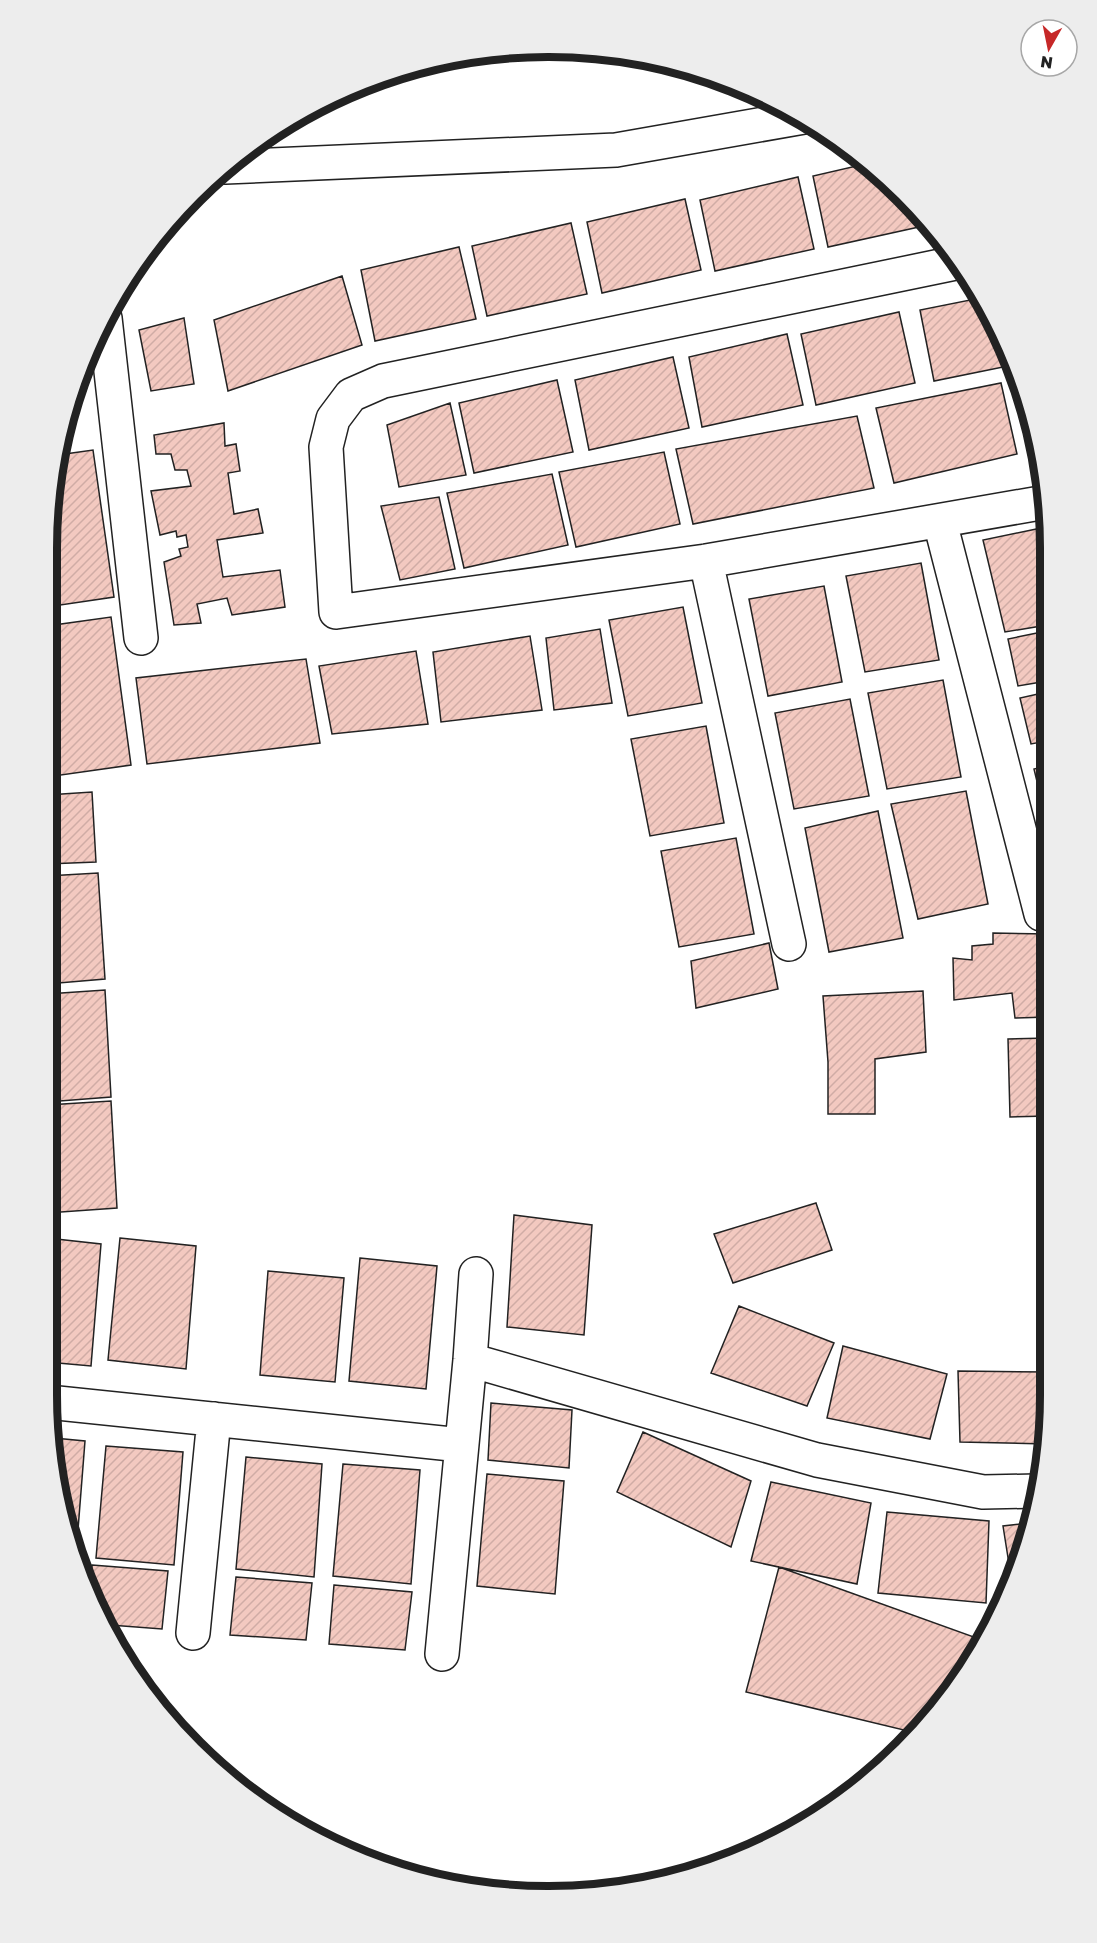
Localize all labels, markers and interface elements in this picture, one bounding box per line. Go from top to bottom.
north arrow [1019,18,1079,78]
text: N [1039,52,1054,74]

